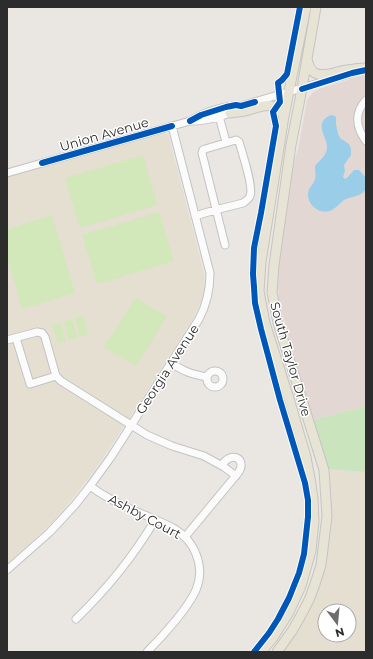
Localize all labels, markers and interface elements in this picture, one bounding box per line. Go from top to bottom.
street label: Union Avenue [58,114,151,154]
street label: South Taylor Drive [267,300,315,418]
street label: Georgia Avenue [132,321,202,417]
street label: Ashby Court [106,490,184,542]
north arrow [317,603,357,643]
text: N [334,625,346,641]

